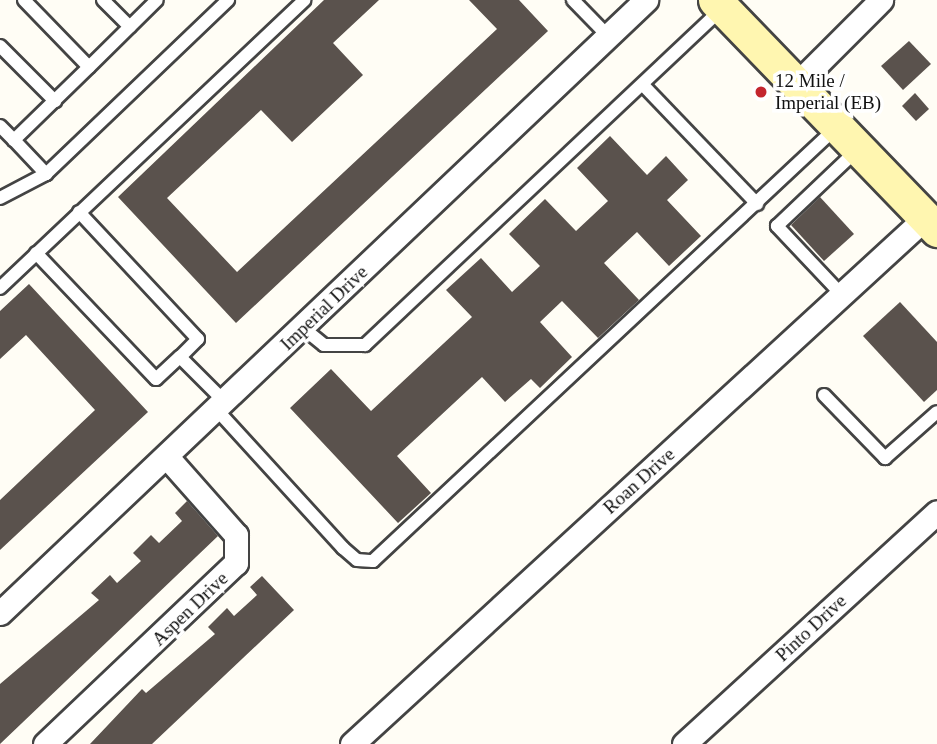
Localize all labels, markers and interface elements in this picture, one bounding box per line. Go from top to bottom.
place label: 12 Mile / Imperial (EB) [775,70,881,114]
marker: 12 Mile / Imperial (EB) [753,84,769,100]
street label: Imperial Drive [276,261,372,355]
street label: Roan Drive [599,443,679,519]
street label: Aspen Drive [147,567,233,651]
street label: Pinto Drive [771,590,851,666]

